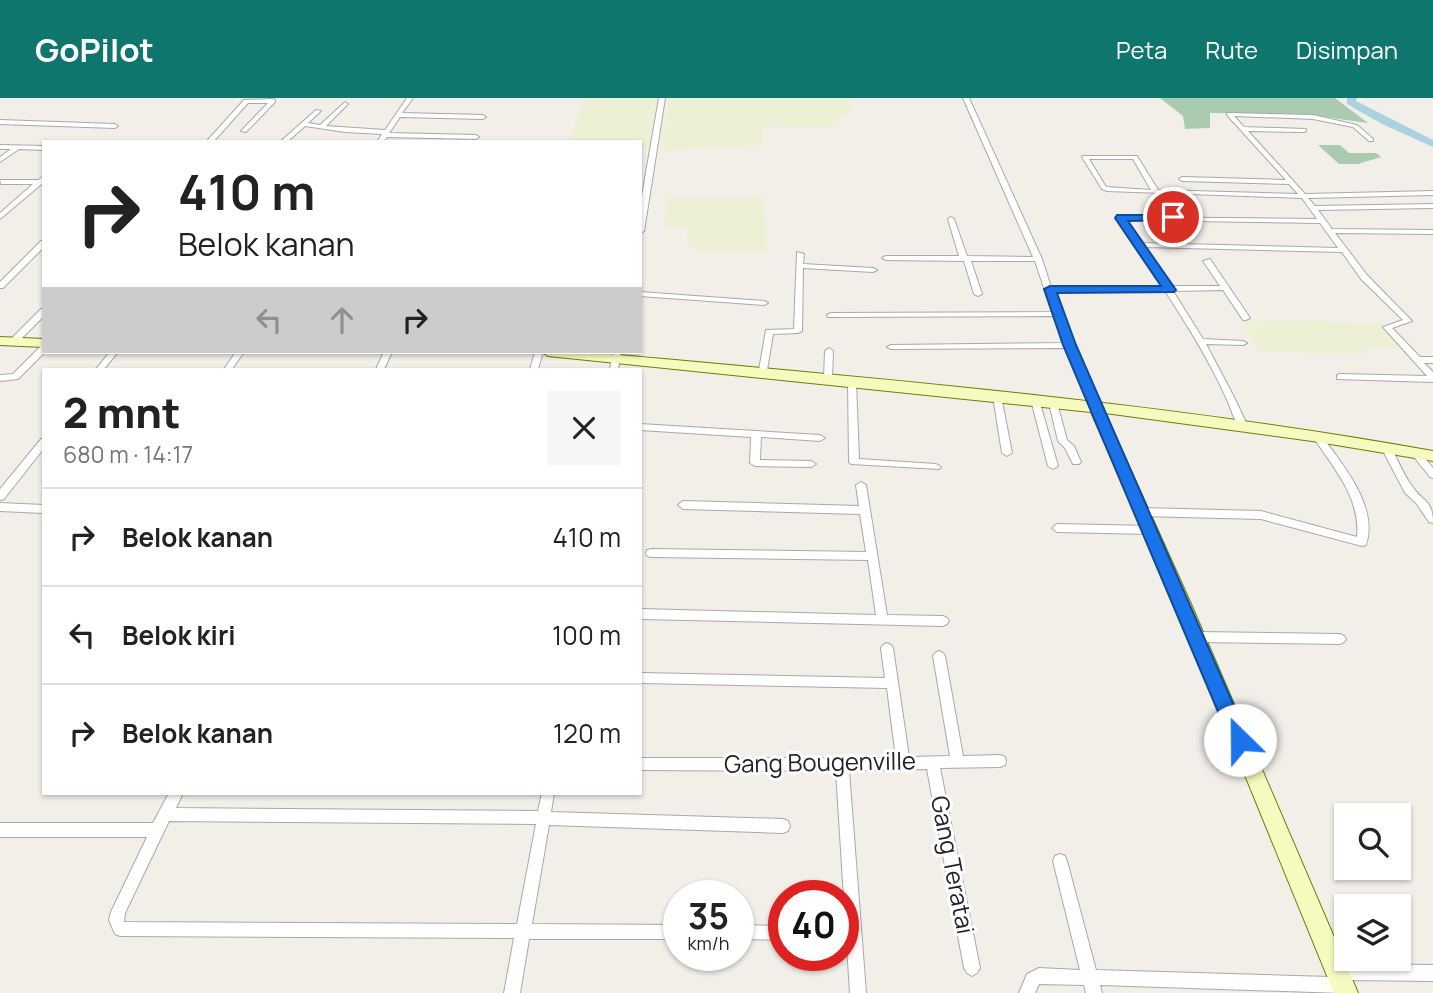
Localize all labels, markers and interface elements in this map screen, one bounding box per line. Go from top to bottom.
text: GoPilot [35,27,154,72]
text: Peta [1116,33,1167,66]
text: Rute [1205,33,1258,66]
text: Disimpan [1296,33,1398,66]
text: 410 m [178,158,315,225]
icon: right [63,168,154,259]
pin [1143,187,1203,247]
icon: arrive [1154,198,1192,236]
text: Belok kanan [178,222,354,266]
icon: left [250,301,288,339]
icon: ahead [323,301,361,339]
icon: right [396,301,434,339]
text: 2 mnt [63,383,181,441]
button: close [547,391,621,465]
text: 680 m · 14:17 [63,438,193,470]
icon: right [63,518,101,556]
text: Belok kanan [122,519,273,555]
text: 410 m [552,519,621,555]
icon: left [63,616,101,654]
text: Belok kiri [122,617,236,653]
text: 100 m [552,617,621,653]
position arrow [1203,703,1277,777]
icon: right [63,714,101,752]
text: Belok kanan [122,715,273,751]
text: 120 m [553,715,621,751]
street label: Gang Bougenville [724,743,916,780]
street label: Gang Teratai [924,793,983,937]
map controls [1334,803,1411,971]
button: search [1334,803,1411,880]
speed limit sign: 40 [768,880,859,971]
text: 35 [688,892,729,940]
button: layers [1334,894,1411,971]
text: km/h [688,931,729,955]

